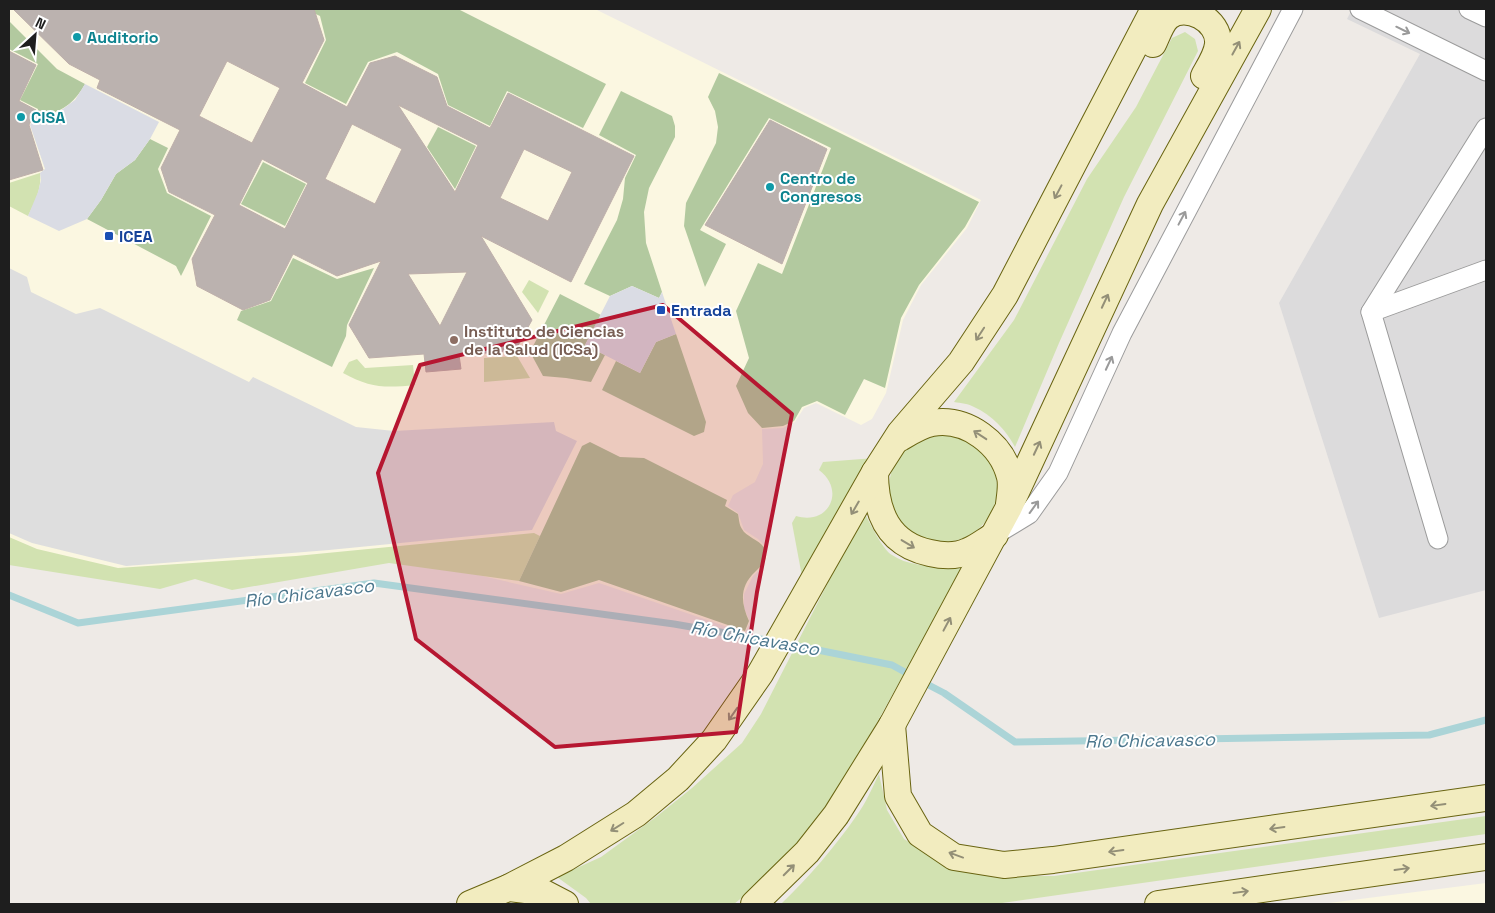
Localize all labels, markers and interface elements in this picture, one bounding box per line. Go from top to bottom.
north arrow [10,10,60,60]
text: N [33,13,49,33]
one-way arrow [1395,26,1410,35]
place label: Auditorio [87,27,159,48]
marker: Auditorio [71,31,83,43]
one-way arrow [1232,41,1242,56]
place label: CISA [31,107,65,128]
marker: CISA [15,111,27,123]
place label: Centro de Congresos [780,168,862,207]
marker: Centro de Congresos [764,181,776,193]
one-way arrow [1053,184,1063,199]
one-way arrow [1177,211,1187,226]
place label: ICEA [119,226,153,247]
marker: ICEA [103,230,115,242]
one-way arrow [1101,294,1110,309]
place label: Entrada [671,300,731,321]
marker: Entrada [655,304,667,316]
place label: Instituto de Ciencias de la Salud (ICSa) [464,321,624,360]
one-way arrow [975,327,985,341]
marker: Instituto de Ciencias de la Salud (ICSa) [448,334,460,346]
one-way arrow [1104,356,1114,371]
one-way arrow [973,430,987,440]
one-way arrow [1032,441,1042,456]
one-way arrow [849,500,859,514]
one-way arrow [1029,500,1039,514]
one-way arrow [900,540,914,550]
water label: Río Chicavasco [243,574,376,612]
water label: Río Chicavasco [689,615,822,661]
one-way arrow [942,617,952,632]
one-way arrow [727,707,738,720]
water label: Río Chicavasco [1085,727,1216,753]
one-way arrow [1430,800,1446,810]
one-way arrow [610,822,624,832]
one-way arrow [1269,823,1285,833]
one-way arrow [1109,846,1125,856]
one-way arrow [948,850,964,860]
one-way arrow [783,864,795,877]
one-way arrow [1394,864,1410,874]
one-way arrow [1233,887,1249,897]

